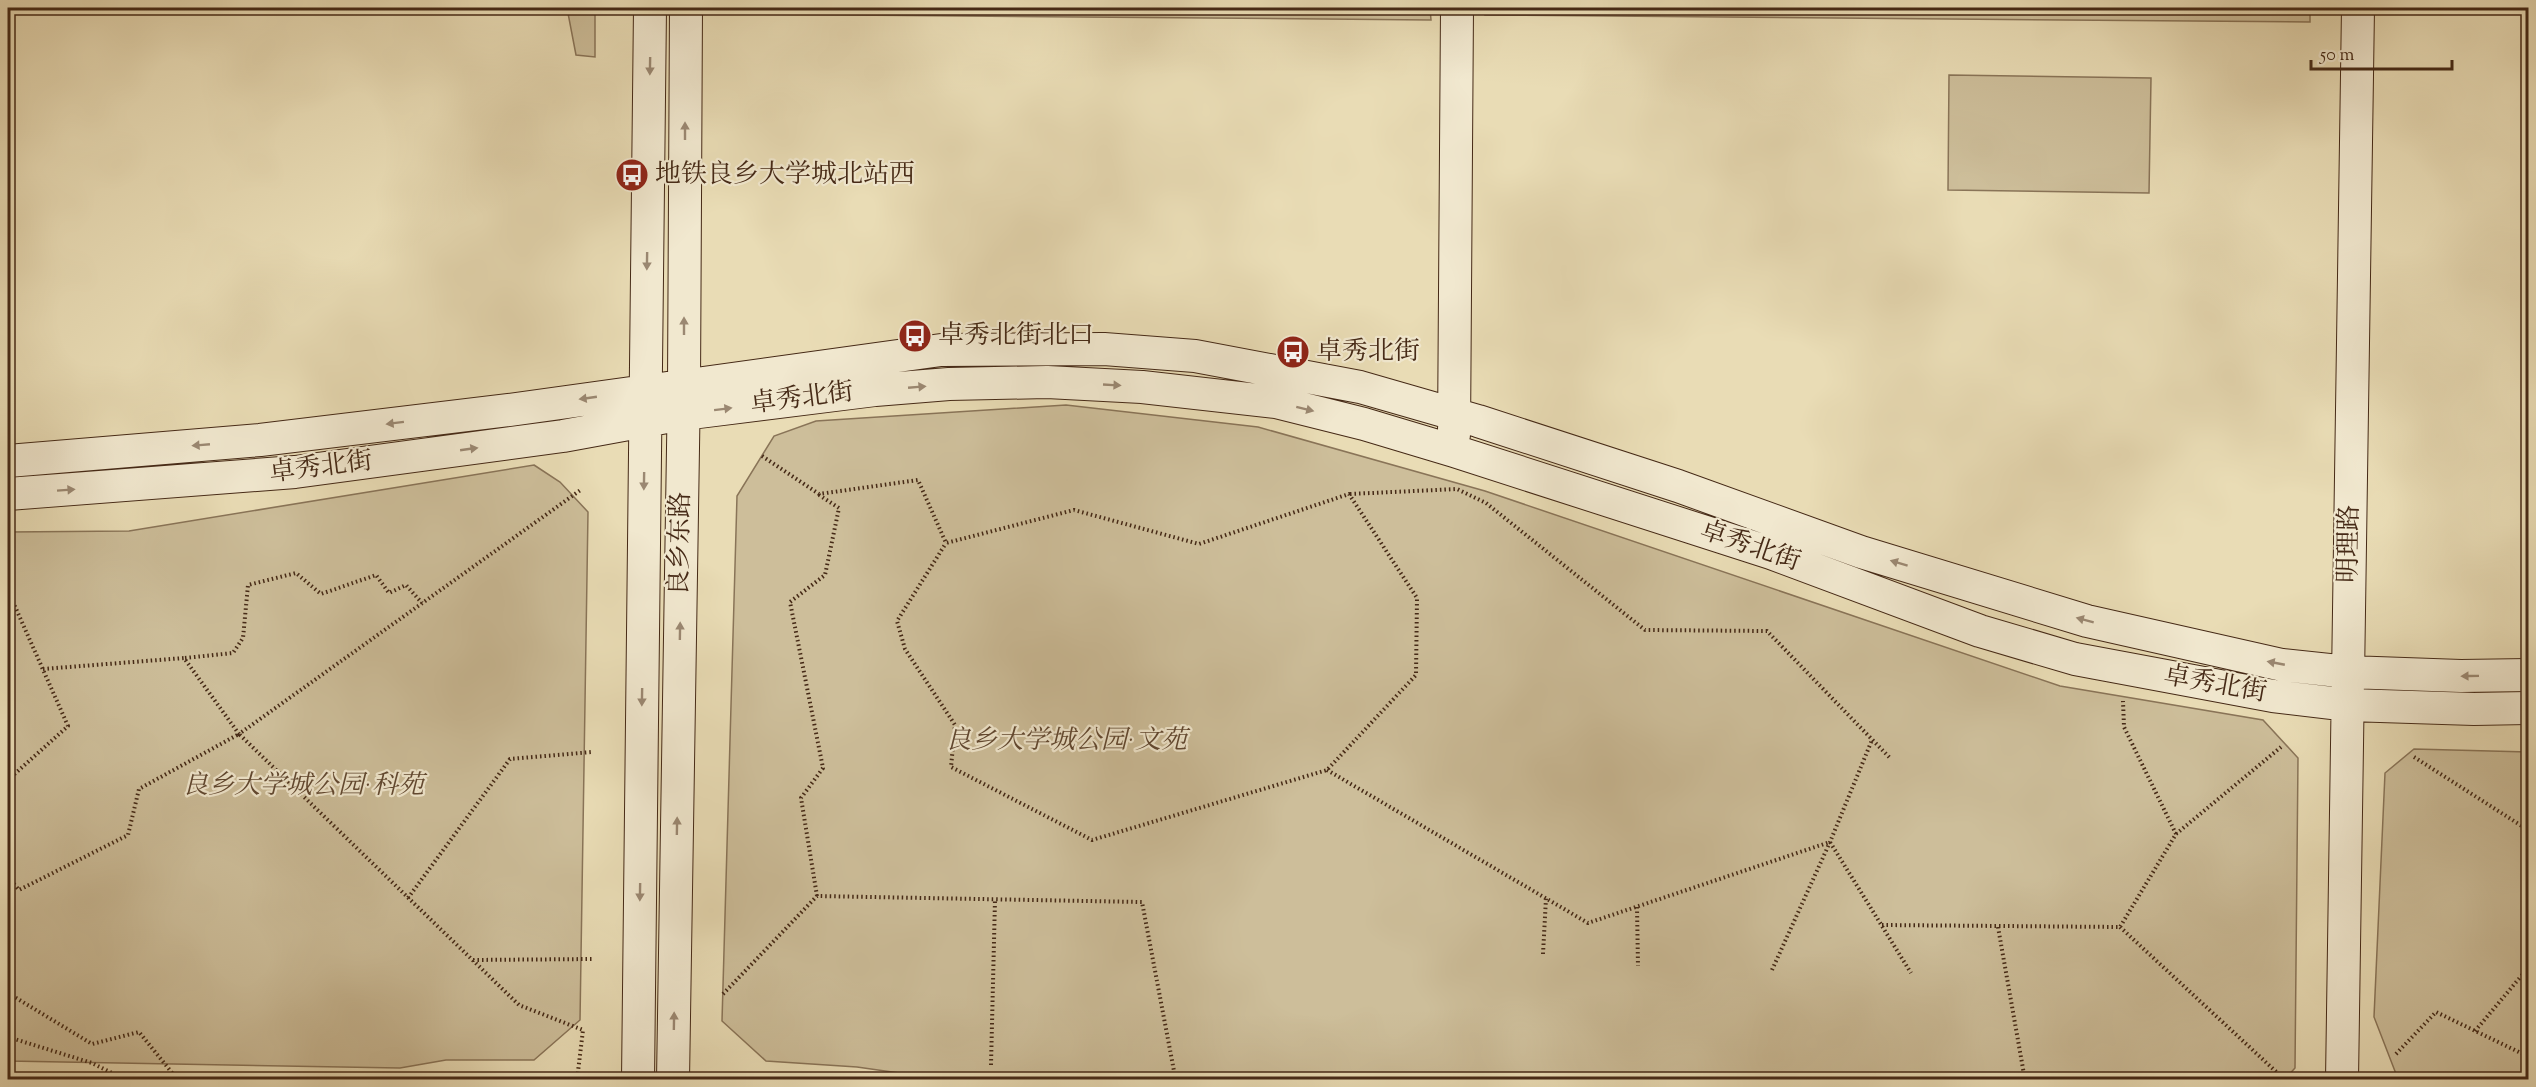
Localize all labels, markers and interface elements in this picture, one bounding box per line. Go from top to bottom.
scale bar [2311,33,2452,71]
text: 50 m [2319,43,2355,69]
one-way arrow [645,56,655,75]
one-way arrow [680,122,690,141]
bus stop icon: 地铁良乡大学城北站西 [614,157,650,193]
place label: 地铁良乡大学城北站西 [655,157,915,194]
one-way arrow [643,251,652,270]
one-way arrow [679,317,689,336]
bus stop icon: 卓秀北街北口 [897,318,933,354]
place label: 卓秀北街北口 [938,318,1094,355]
bus stop icon: 卓秀北街 [1275,334,1311,370]
place label: 卓秀北街 [1316,334,1420,371]
street label: 卓秀北街 [748,374,856,424]
one-way arrow [1102,381,1121,390]
one-way arrow [907,382,926,392]
one-way arrow [578,393,597,402]
one-way arrow [714,404,733,414]
one-way arrow [1296,405,1314,415]
one-way arrow [385,419,404,428]
one-way arrow [191,440,210,450]
street label: 卓秀北街 [267,443,375,493]
one-way arrow [459,444,478,453]
one-way arrow [639,471,649,490]
one-way arrow [56,485,75,494]
street label: 良乡东路 [662,492,700,596]
street label: 明理路 [2331,505,2369,583]
street label: 卓秀北街 [1695,513,1805,581]
one-way arrow [1890,558,1908,567]
one-way arrow [2076,615,2095,625]
one-way arrow [675,622,684,641]
street label: 卓秀北街 [2161,658,2269,712]
one-way arrow [2266,658,2285,668]
one-way arrow [2461,671,2480,681]
one-way arrow [637,687,647,706]
park label: 良乡大学城公园·文苑 [945,723,1191,760]
park label: 良乡大学城公园·科苑 [182,768,428,805]
one-way arrow [672,817,681,836]
one-way arrow [635,882,645,901]
one-way arrow [669,1012,678,1031]

